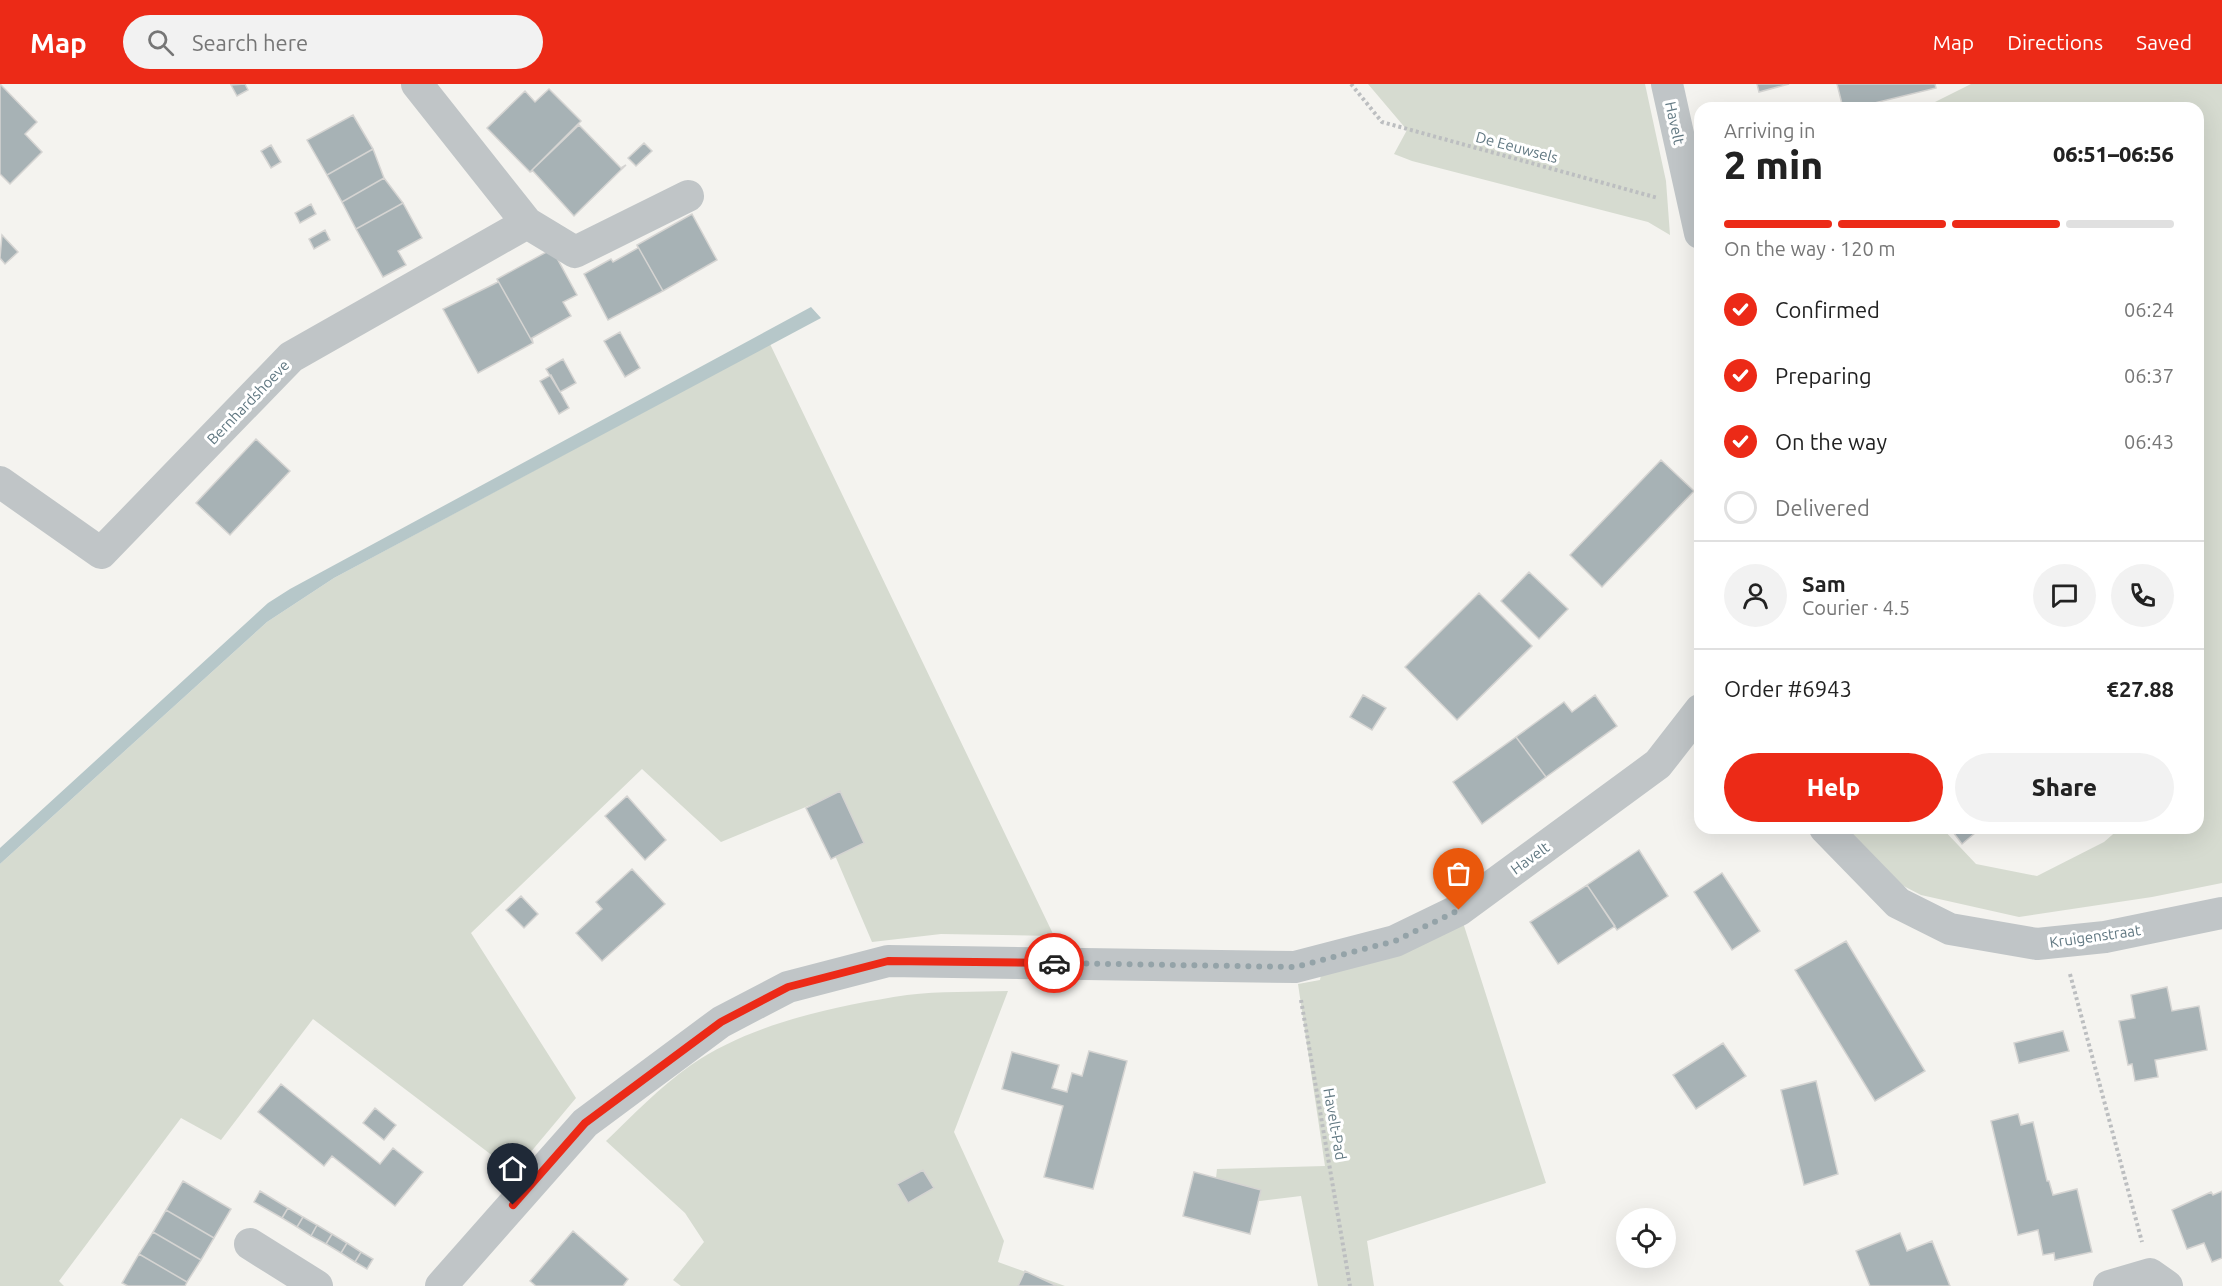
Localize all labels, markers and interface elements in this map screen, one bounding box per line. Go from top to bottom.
search box [123,15,543,69]
icon: search [144,26,177,59]
text: Map [30,27,87,58]
text: Search here [192,30,308,55]
text: Map [1933,30,1974,54]
text: Directions [2007,30,2103,54]
text: Saved [2136,30,2192,54]
street label: Havelt [1662,100,1688,146]
text: Arriving in [1724,119,1815,142]
street label: De Eeuwsels [1474,128,1560,166]
text: 06:51–06:56 [2053,141,2174,166]
text: 2 min [1724,143,1823,186]
text: On the way · 120 m [1724,237,1896,260]
icon: check [1724,293,1757,326]
text: Confirmed [1775,297,1880,322]
text: 06:24 [2124,298,2174,321]
street label: Bernhardshoeve [204,356,292,448]
icon: check [1724,359,1757,392]
text: Preparing [1775,363,1872,388]
text: 06:37 [2124,364,2174,387]
icon: check [1724,425,1757,458]
text: On the way [1775,429,1887,454]
text: 06:43 [2124,430,2174,453]
text: Delivered [1775,495,1870,520]
button: person [1724,564,1787,627]
button: chat [2033,564,2096,627]
button: phone [2111,564,2174,627]
text: Sam [1802,571,1846,596]
text: Courier · 4.5 [1802,596,1910,619]
text: Order #6943 [1724,676,1852,701]
text: €27.88 [2107,676,2174,701]
button: Help [1724,753,1943,822]
button: Share [1955,753,2174,822]
street label: Havelt [1507,838,1553,878]
pin [1433,848,1484,910]
icon: bag [1442,857,1475,890]
street label: Kruigenstraat [2048,921,2142,951]
courier [1024,933,1084,993]
icon: car [1038,947,1071,980]
street label: Havelt-Pad [1320,1087,1350,1161]
pin [487,1143,538,1205]
icon: home [496,1152,529,1185]
map controls [1616,1208,1676,1268]
button: locate [1616,1208,1676,1268]

